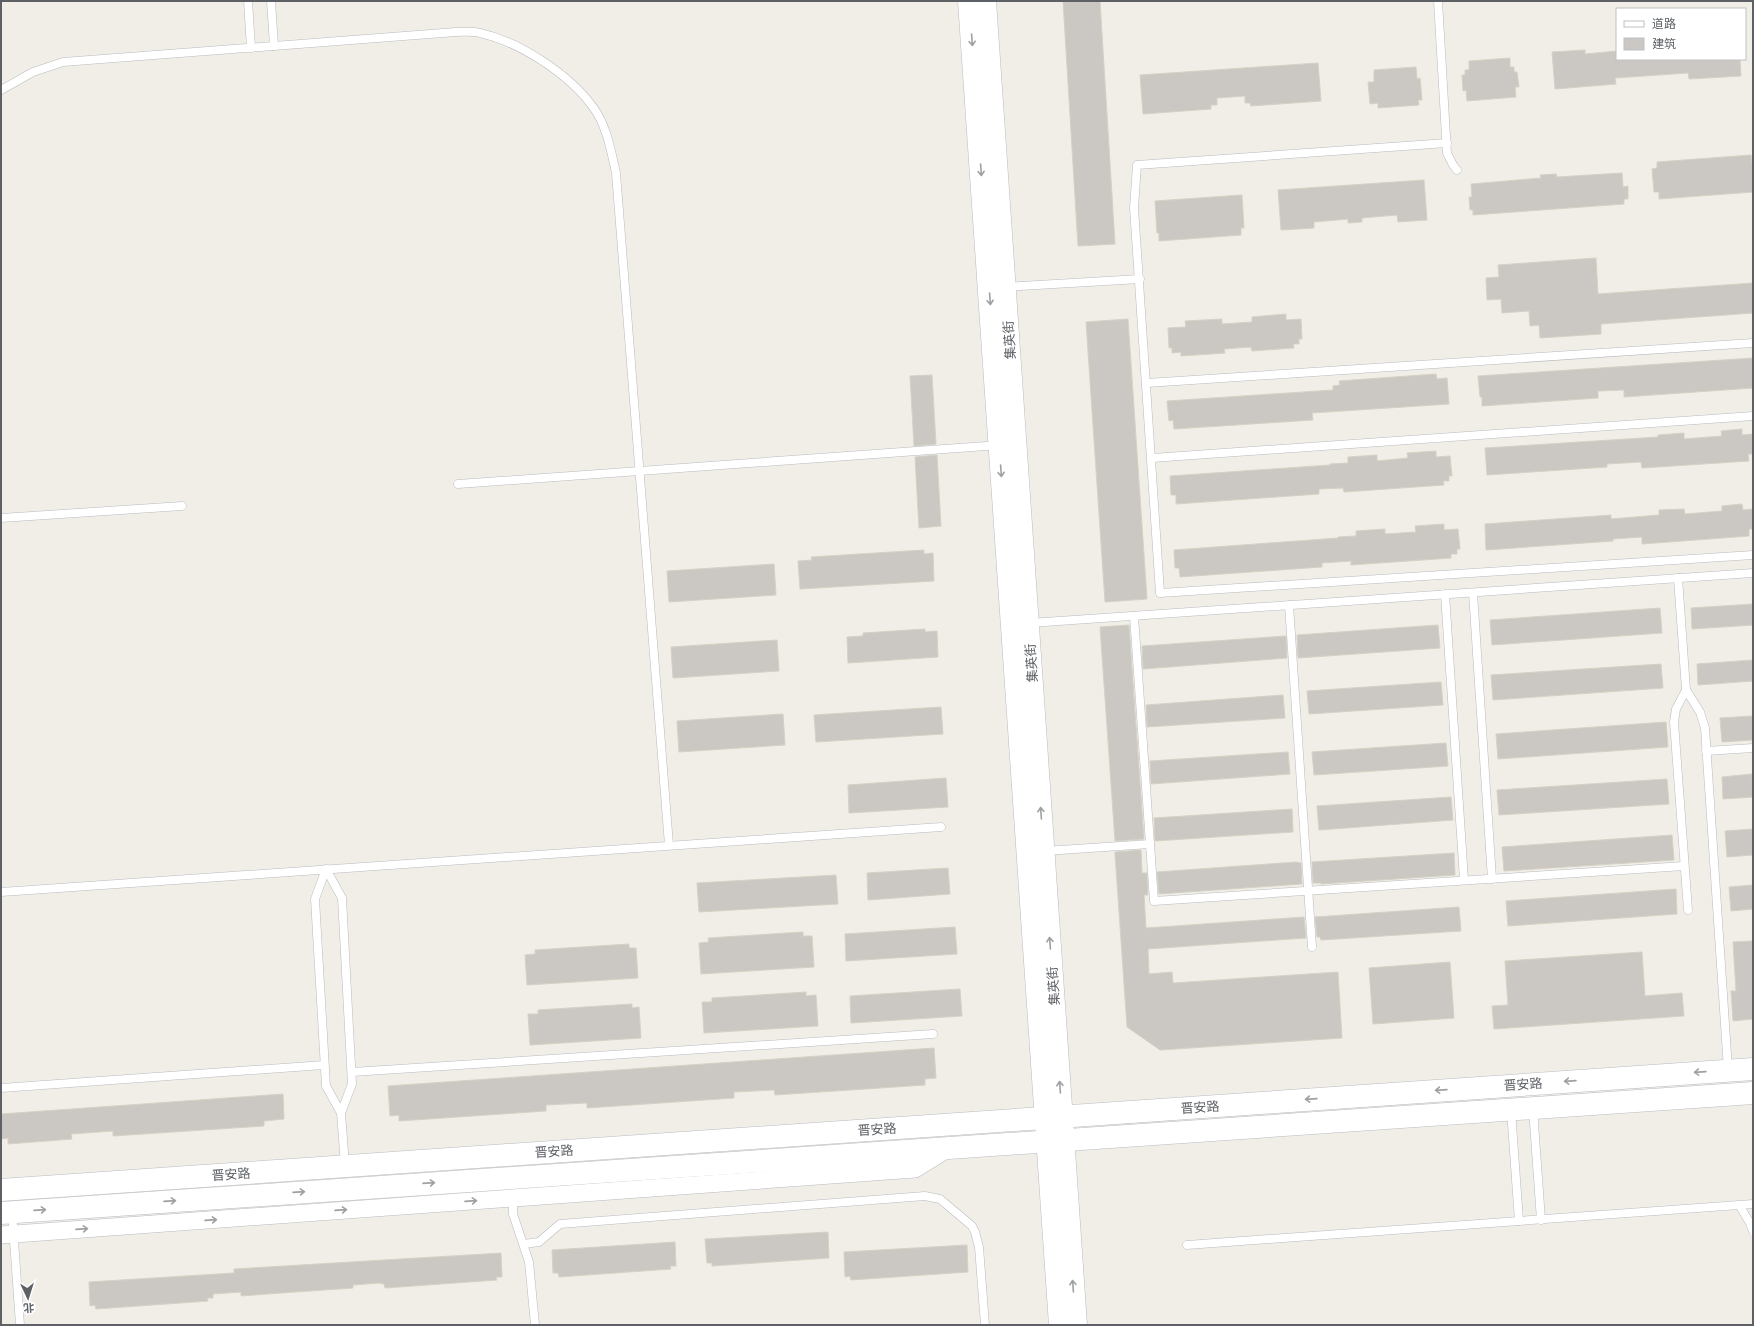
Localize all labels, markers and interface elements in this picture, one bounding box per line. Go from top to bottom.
legend [1616,8,1746,60]
text: 道路 [1652,15,1676,32]
one-way arrow [968,33,975,46]
text: 建筑 [1652,35,1676,52]
one-way arrow [977,163,984,176]
one-way arrow [986,292,993,305]
street label: 集英街 [999,320,1019,360]
one-way arrow [998,464,1005,477]
street label: 集英街 [1021,643,1041,683]
one-way arrow [1038,807,1045,820]
one-way arrow [1046,937,1053,950]
street label: 集英街 [1043,966,1063,1006]
one-way arrow [1694,1069,1707,1076]
street label: 晋安路 [1503,1074,1543,1094]
one-way arrow [1564,1078,1577,1085]
one-way arrow [1056,1081,1063,1094]
one-way arrow [1435,1087,1448,1094]
one-way arrow [1305,1096,1318,1103]
street label: 晋安路 [1180,1097,1220,1117]
street label: 晋安路 [857,1119,897,1139]
street label: 晋安路 [534,1141,574,1161]
street label: 晋安路 [211,1164,251,1184]
one-way arrow [422,1180,435,1187]
one-way arrow [292,1189,305,1196]
one-way arrow [163,1198,176,1205]
one-way arrow [464,1198,477,1205]
one-way arrow [33,1207,46,1214]
one-way arrow [334,1207,347,1214]
one-way arrow [204,1216,217,1223]
one-way arrow [75,1226,88,1233]
north arrow [8,1278,48,1318]
one-way arrow [1070,1280,1077,1293]
text: 北 [23,1301,35,1316]

